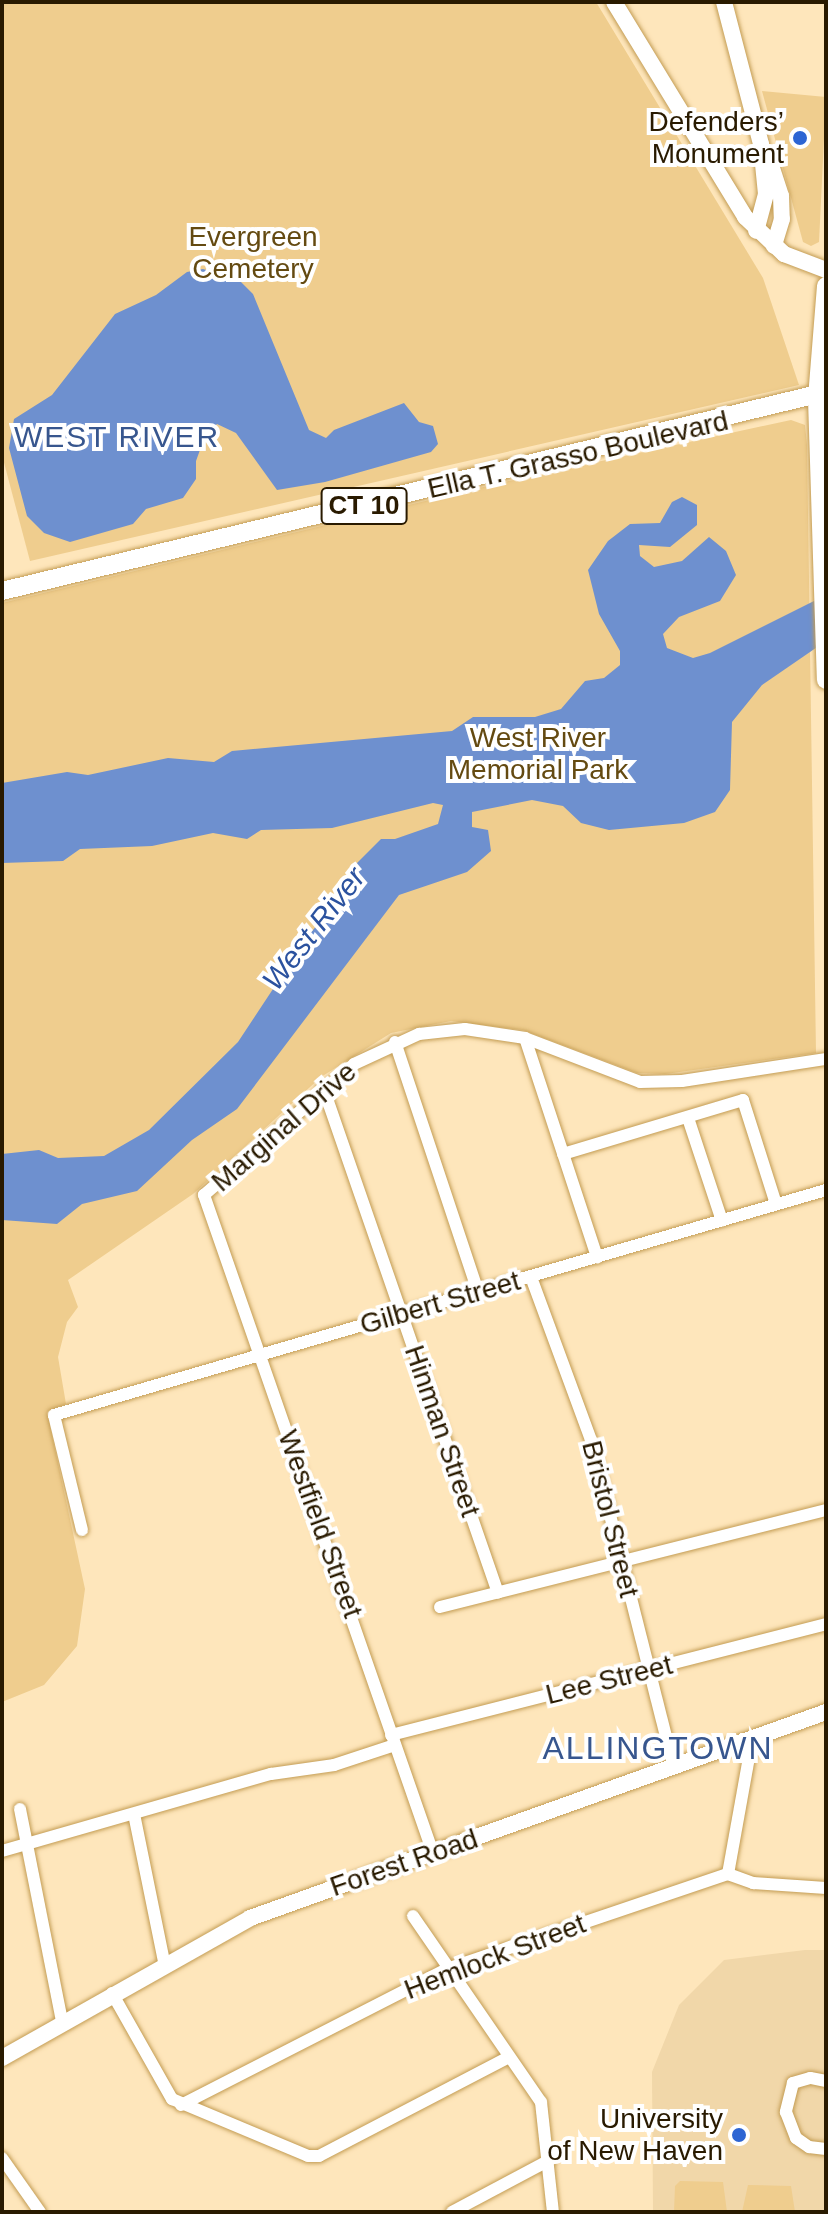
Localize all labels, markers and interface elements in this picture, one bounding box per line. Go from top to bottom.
place label: Defenders’ Monument [649,105,784,171]
marker: Defenders’ Monument [791,129,809,147]
park label: Evergreen Cemetery [188,220,318,286]
street label: Ella T. Grasso Boulevard [424,404,732,506]
district label: WEST RIVER [14,419,220,455]
road number: CT 10 [320,484,408,528]
park label: West River Memorial Park [448,721,628,787]
water label: West River [255,860,373,998]
street label: Marginal Drive [205,1055,363,1199]
street label: Gilbert Street [356,1264,524,1342]
street label: Hinman Street [397,1341,487,1521]
street label: Westfield Street [271,1426,369,1622]
street label: Bristol Street [574,1437,646,1601]
street label: Lee Street [542,1648,676,1712]
district label: ALLINGTOWN [542,1729,774,1767]
street label: Forest Road [326,1822,482,1904]
street label: Hemlock Street [400,1907,590,2007]
place label: University of New Haven [547,2102,723,2168]
marker: University of New Haven [730,2126,748,2144]

